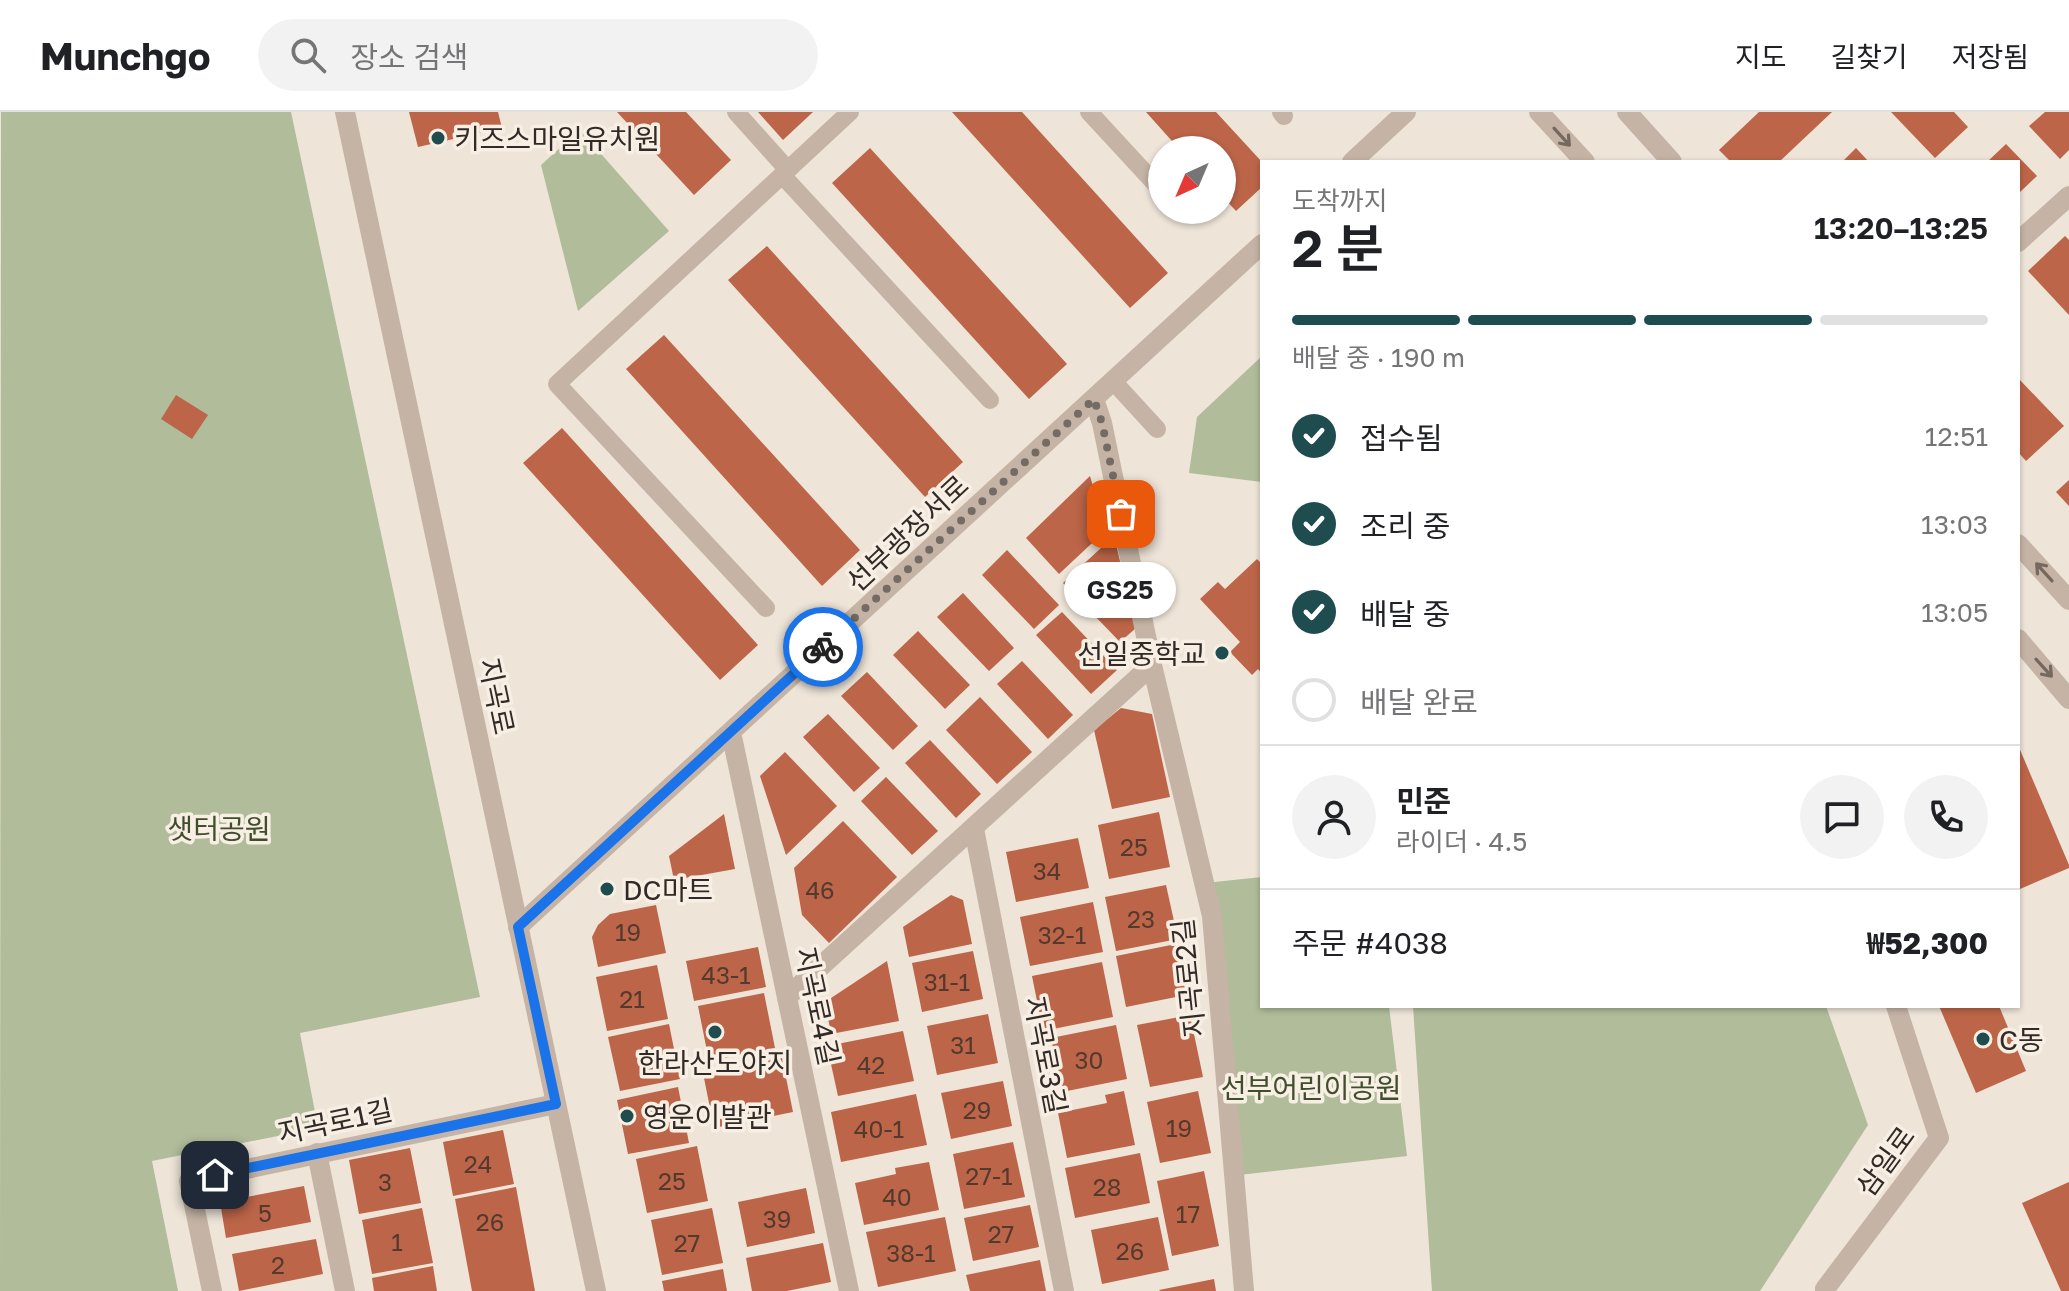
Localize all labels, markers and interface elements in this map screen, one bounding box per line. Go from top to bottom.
search box [258,19,818,91]
text: Munchgo [40,33,210,78]
icon: search [286,33,330,77]
text: 장소 검색 [350,39,468,75]
text: 지도 [1735,40,1786,73]
text: 길찾기 [1830,40,1908,73]
text: 저장됨 [1952,40,2029,73]
place label: 키즈스마일유치원 [454,122,660,155]
one-way arrow [1552,127,1571,147]
marker: 키즈스마일유치원 [429,129,447,147]
north arrow [1148,136,1236,224]
map controls [1148,136,1236,224]
text: 도착까지 [1292,185,1388,216]
text: 13:20–13:25 [1814,210,1988,246]
text: 2 분 [1292,216,1384,278]
text: 배달 중 · 190 m [1292,342,1465,373]
icon: check [1292,414,1336,458]
text: 접수됨 [1360,420,1443,456]
text: 12:51 [1925,421,1988,452]
street label: 선부광장서로 [839,468,975,598]
pin [1087,480,1155,548]
icon: bag [1099,492,1143,536]
icon: check [1292,502,1336,546]
text: 조리 중 [1360,508,1450,544]
text: 13:03 [1921,509,1988,540]
callout: GS25 [1065,562,1177,618]
one-way arrow [2035,562,2053,582]
text: GS25 [1086,574,1154,605]
icon: check [1292,590,1336,634]
text: 배달 중 [1360,596,1450,632]
text: 13:05 [1921,597,1988,628]
courier [783,607,863,687]
icon: bike [801,625,845,669]
place label: 선일중학교 [1077,637,1206,670]
marker: 선일중학교 [1213,644,1231,662]
street label: 지곡로 [473,655,521,737]
one-way arrow [2035,658,2053,678]
text: 배달 완료 [1360,684,1478,720]
button: person [1292,775,1376,859]
button: chat [1800,775,1884,859]
button: phone [1904,775,1988,859]
text: 민준 [1396,783,1451,819]
park label: 샛터공원 [167,812,271,845]
text: 라이더 · 4.5 [1396,826,1527,857]
house number: 25 [1120,832,1148,861]
house number: 34 [1033,856,1061,885]
place label: DC마트 [623,873,713,906]
house number: 46 [805,875,835,904]
marker: DC마트 [598,880,616,898]
house number: 23 [1127,904,1155,933]
house number: 19 [615,917,641,946]
street label: 지곡로2길 [1165,917,1211,1039]
house number: 32-1 [1038,920,1086,949]
text: 주문 #4038 [1292,925,1448,961]
text: ₩52,300 [1867,925,1988,961]
street label: 지곡로4길 [789,944,847,1068]
house number: 43-1 [701,960,751,989]
house number: 31-1 [924,967,970,996]
house number: 21 [619,984,645,1013]
street label: 지곡로3길 [1018,993,1074,1117]
marker: 한라산도야지 [706,1023,724,1041]
place label: C동 [1999,1023,2044,1056]
house number: 31 [950,1030,976,1059]
marker: C동 [1974,1030,1992,1048]
house number: 30 [1075,1045,1103,1074]
place label: 한라산도야지 [638,1046,792,1079]
house number: 42 [857,1050,885,1079]
park label: 선부어린이공원 [1221,1071,1401,1104]
street label: 지곡로1길 [275,1093,395,1149]
house number: 29 [963,1095,991,1124]
place label: 영운이발관 [643,1100,772,1133]
marker: 영운이발관 [618,1107,636,1125]
house number: 19 [1166,1113,1192,1142]
house number: 40-1 [854,1114,904,1143]
street label: 삼일로 [1849,1120,1921,1202]
pin [181,1141,249,1209]
house number: 24 [464,1149,492,1178]
icon: home [193,1153,237,1197]
house number: 27-1 [965,1161,1013,1190]
house number: 25 [658,1166,686,1195]
house number: 3 [378,1167,392,1196]
house number: 28 [1093,1172,1121,1201]
house number: 40 [882,1182,912,1211]
house number: 5 [258,1198,272,1227]
house number: 17 [1176,1199,1200,1228]
house number: 39 [763,1204,791,1233]
house number: 26 [476,1207,504,1236]
house number: 27 [988,1219,1014,1248]
house number: 1 [391,1227,403,1256]
house number: 27 [674,1228,700,1257]
house number: 26 [1116,1236,1144,1265]
house number: 38-1 [886,1238,936,1267]
house number: 2 [271,1250,285,1279]

